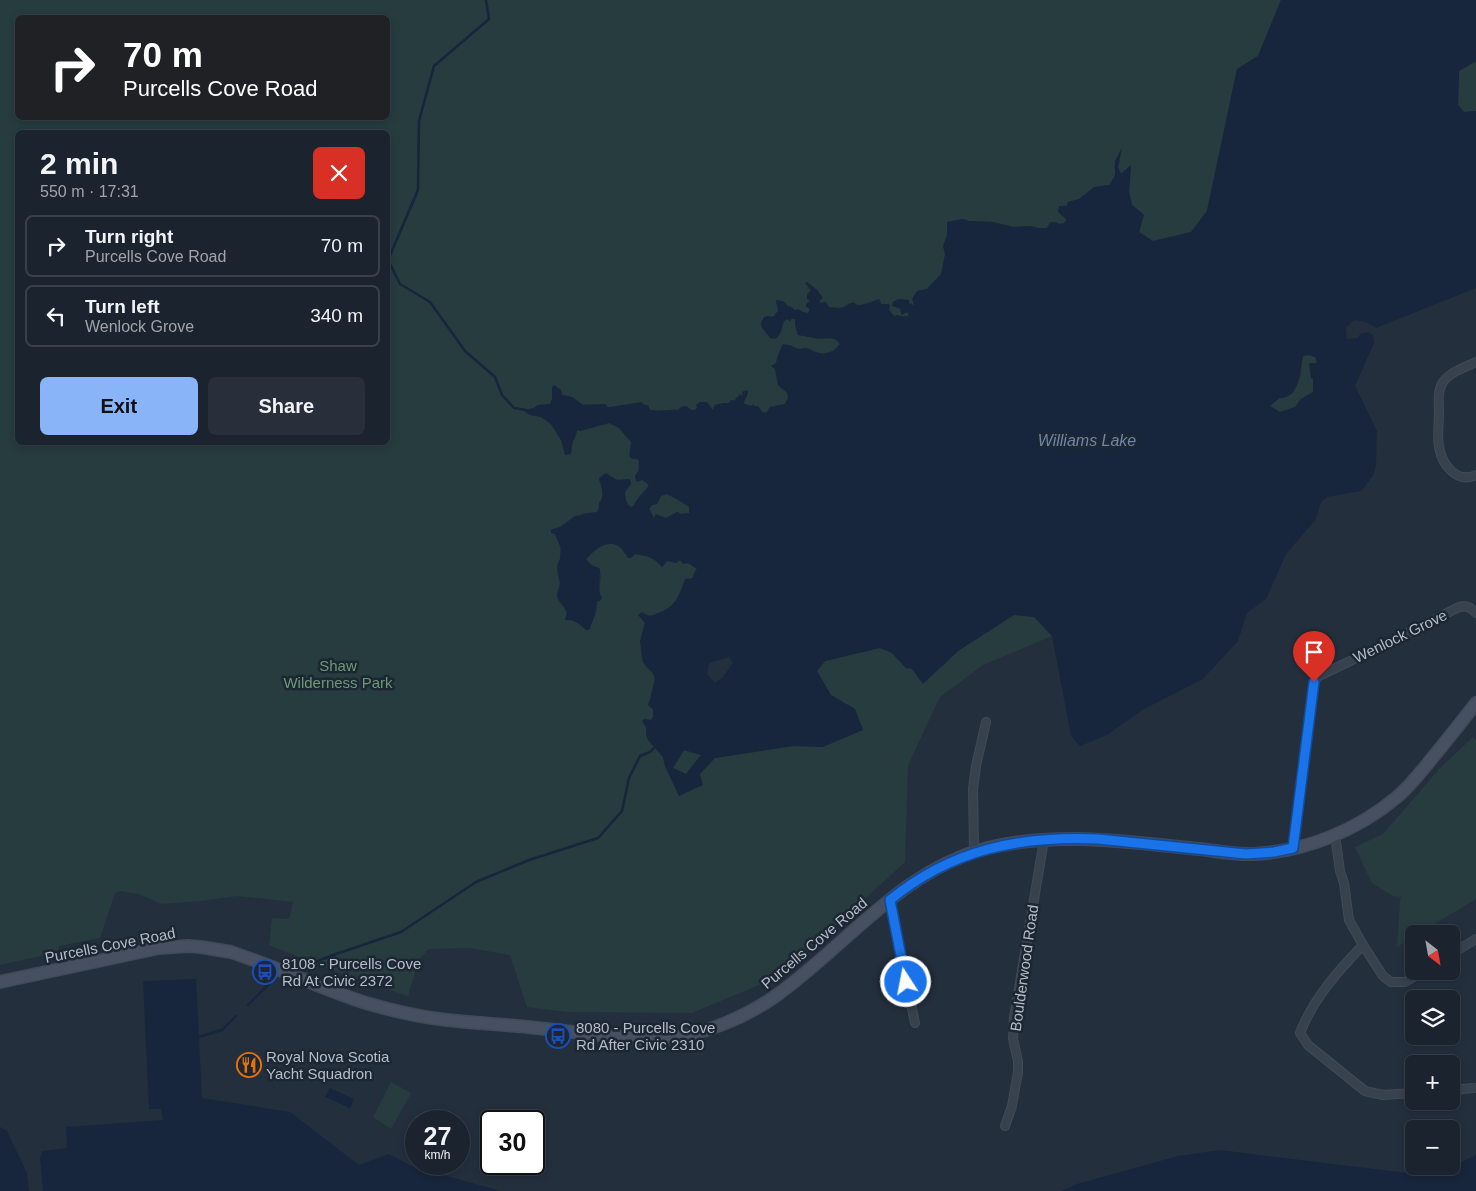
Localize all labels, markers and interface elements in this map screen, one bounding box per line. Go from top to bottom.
icon: right [40,35,105,100]
text: 70 m [123,35,203,74]
text: Purcells Cove Road [123,76,317,101]
text: 2 min [40,147,118,180]
button: close [313,147,365,199]
text: 550 m · 17:31 [40,183,139,200]
text: Turn right [85,226,173,247]
icon: right [42,232,70,260]
text: 70 m [321,235,363,256]
text: Purcells Cove Road [85,248,226,265]
text: Turn left [85,296,160,317]
icon: left [42,302,70,330]
text: 340 m [310,305,363,326]
text: Wenlock Grove [85,318,194,335]
button: Exit [40,377,198,435]
button: Share [208,377,365,435]
water label: Williams Lake [1038,432,1136,449]
street label: Wenlock Grove [1350,606,1450,666]
pin [1293,631,1335,682]
icon: arrive [1300,638,1328,666]
park label: Shaw Wilderness Park [283,657,393,691]
street label: Purcells Cove Road [758,894,870,992]
street label: Boulderwood Road [1007,904,1041,1032]
street label: Purcells Cove Road [43,924,177,966]
north arrow [1405,925,1460,980]
map controls [1405,925,1460,1175]
place label: 8108 - Purcells Cove Rd At Civic 2372 [282,955,421,989]
position arrow [879,955,931,1007]
bus stop icon: 8108 - Purcells Cove Rd At Civic 2372 [252,959,278,985]
button: layers [1405,990,1460,1045]
place label: 8080 - Purcells Cove Rd After Civic 2310 [576,1019,715,1053]
bus stop icon: 8080 - Purcells Cove Rd After Civic 2310 [545,1023,571,1049]
place label: Royal Nova Scotia Yacht Squadron [266,1048,390,1082]
restaurant icon: Royal Nova Scotia Yacht Squadron [236,1052,262,1078]
button: + [1405,1055,1460,1110]
speed limit sign: 30 [480,1110,545,1175]
button: − [1405,1120,1460,1175]
text: 27 [424,1122,451,1150]
text: km/h [424,1148,451,1162]

